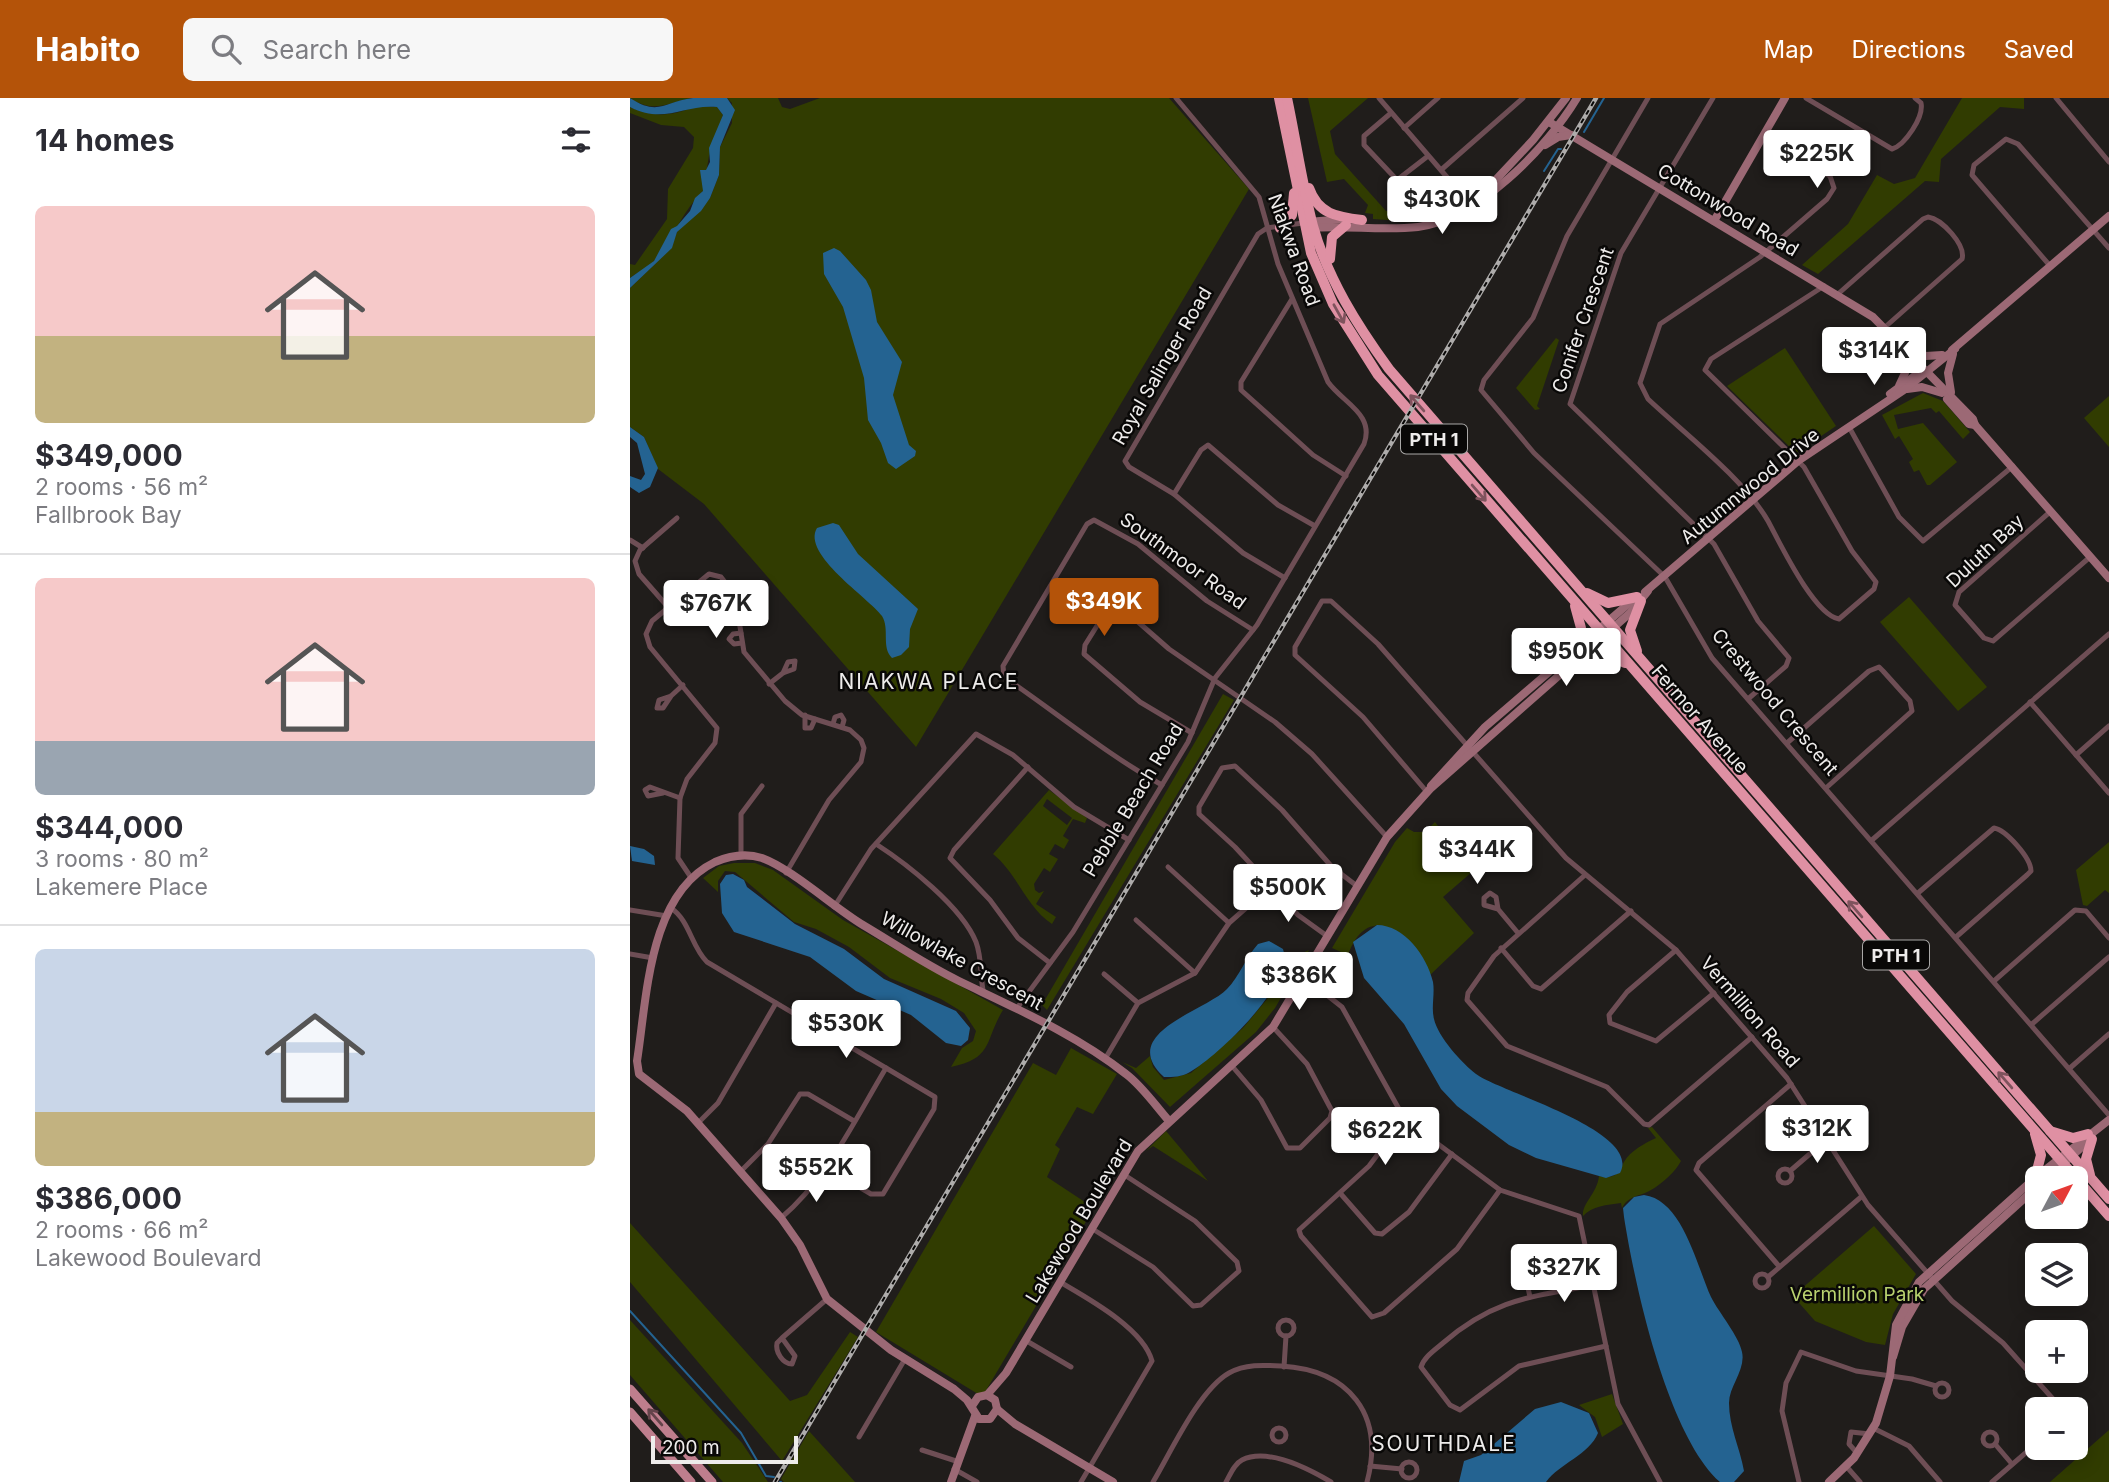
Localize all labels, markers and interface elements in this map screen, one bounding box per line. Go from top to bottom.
search box [183,18,673,81]
text: Habito [35,29,141,69]
icon: search [207,30,245,68]
text: Search here [263,34,411,65]
text: Map [1764,35,1813,64]
text: Directions [1851,35,1966,64]
text: Saved [2004,35,2074,64]
icon: filters [557,121,595,159]
text: 14 homes [35,122,174,158]
pin: $225K [1768,130,1866,190]
text: $225K [1779,139,1855,167]
street label: Cottonwood Road [1653,159,1803,261]
pin: $430K [1393,176,1491,236]
text: $430K [1403,185,1481,213]
street label: Niakwa Road [1263,191,1325,309]
street label: Conifer Crescent [1547,244,1619,396]
icon: home [252,252,378,378]
street label: Royal Salinger Road [1107,283,1217,449]
one-way arrow [1333,303,1346,324]
pin: $314K [1825,328,1923,387]
text: $314K [1838,336,1910,364]
one-way arrow [1409,394,1425,412]
street label: Autumnwood Drive [1676,423,1824,549]
road number: PTH 1 [1401,424,1467,454]
text: $349,000 [35,437,183,473]
text: 2 rooms · 56 m² [35,473,208,501]
one-way arrow [1471,483,1487,501]
text: Fallbrook Bay [35,501,182,529]
street label: Southmoor Road [1116,508,1250,614]
street label: Duluth Bay [1942,509,2029,593]
pin: $349K [1055,578,1153,638]
pin: $767K [667,580,765,640]
text: $349K [1066,587,1142,615]
text: $767K [680,589,752,617]
icon: home [252,624,378,750]
street label: Crestwood Crescent [1707,624,1843,780]
pin: $950K [1517,628,1615,688]
text: $950K [1528,637,1604,665]
street label: Fermor Avenue [1647,660,1753,778]
district label: NIAKWA PLACE [839,669,1019,694]
street label: Pebble Beach Road [1078,719,1188,881]
text: $344,000 [35,809,183,845]
pin: $344K [1428,826,1526,886]
text: $344K [1438,835,1516,863]
text: 3 rooms · 80 m² [35,845,209,873]
pin: $500K [1239,864,1337,924]
text: Lakemere Place [35,873,208,901]
text: $500K [1249,873,1327,901]
one-way arrow [1847,900,1863,918]
street label: Willowlake Crescent [877,907,1047,1015]
road number: PTH 1 [1863,940,1929,970]
street label: Vermillion Road [1696,952,1804,1072]
pin: $386K [1250,953,1348,1012]
text: $386K [1261,961,1337,989]
icon: home [252,995,378,1121]
pin: $530K [797,1000,895,1060]
text: $530K [808,1009,884,1037]
one-way arrow [1997,1071,2013,1089]
pin: $312K [1768,1105,1866,1165]
pin: $622K [1336,1108,1434,1167]
text: $312K [1782,1114,1852,1142]
text: $622K [1347,1116,1423,1144]
street label: Lakewood Boulevard [1021,1135,1137,1307]
pin: $552K [767,1144,865,1204]
text: $552K [778,1153,854,1181]
north arrow [2025,1166,2088,1228]
map controls [2025,1166,2088,1460]
text: $386,000 [35,1180,182,1216]
text: 2 rooms · 66 m² [35,1216,209,1244]
button: layers [2025,1243,2088,1306]
text: Lakewood Boulevard [35,1244,262,1272]
pin: $327K [1515,1244,1613,1304]
text: $327K [1527,1253,1601,1281]
park label: Vermillion Park [1790,1283,1925,1306]
button: + [2025,1320,2088,1383]
button: − [2025,1397,2088,1460]
one-way arrow [647,1408,663,1426]
district label: SOUTHDALE [1371,1431,1517,1456]
scale bar [651,1433,798,1465]
text: 200 m [662,1436,720,1459]

